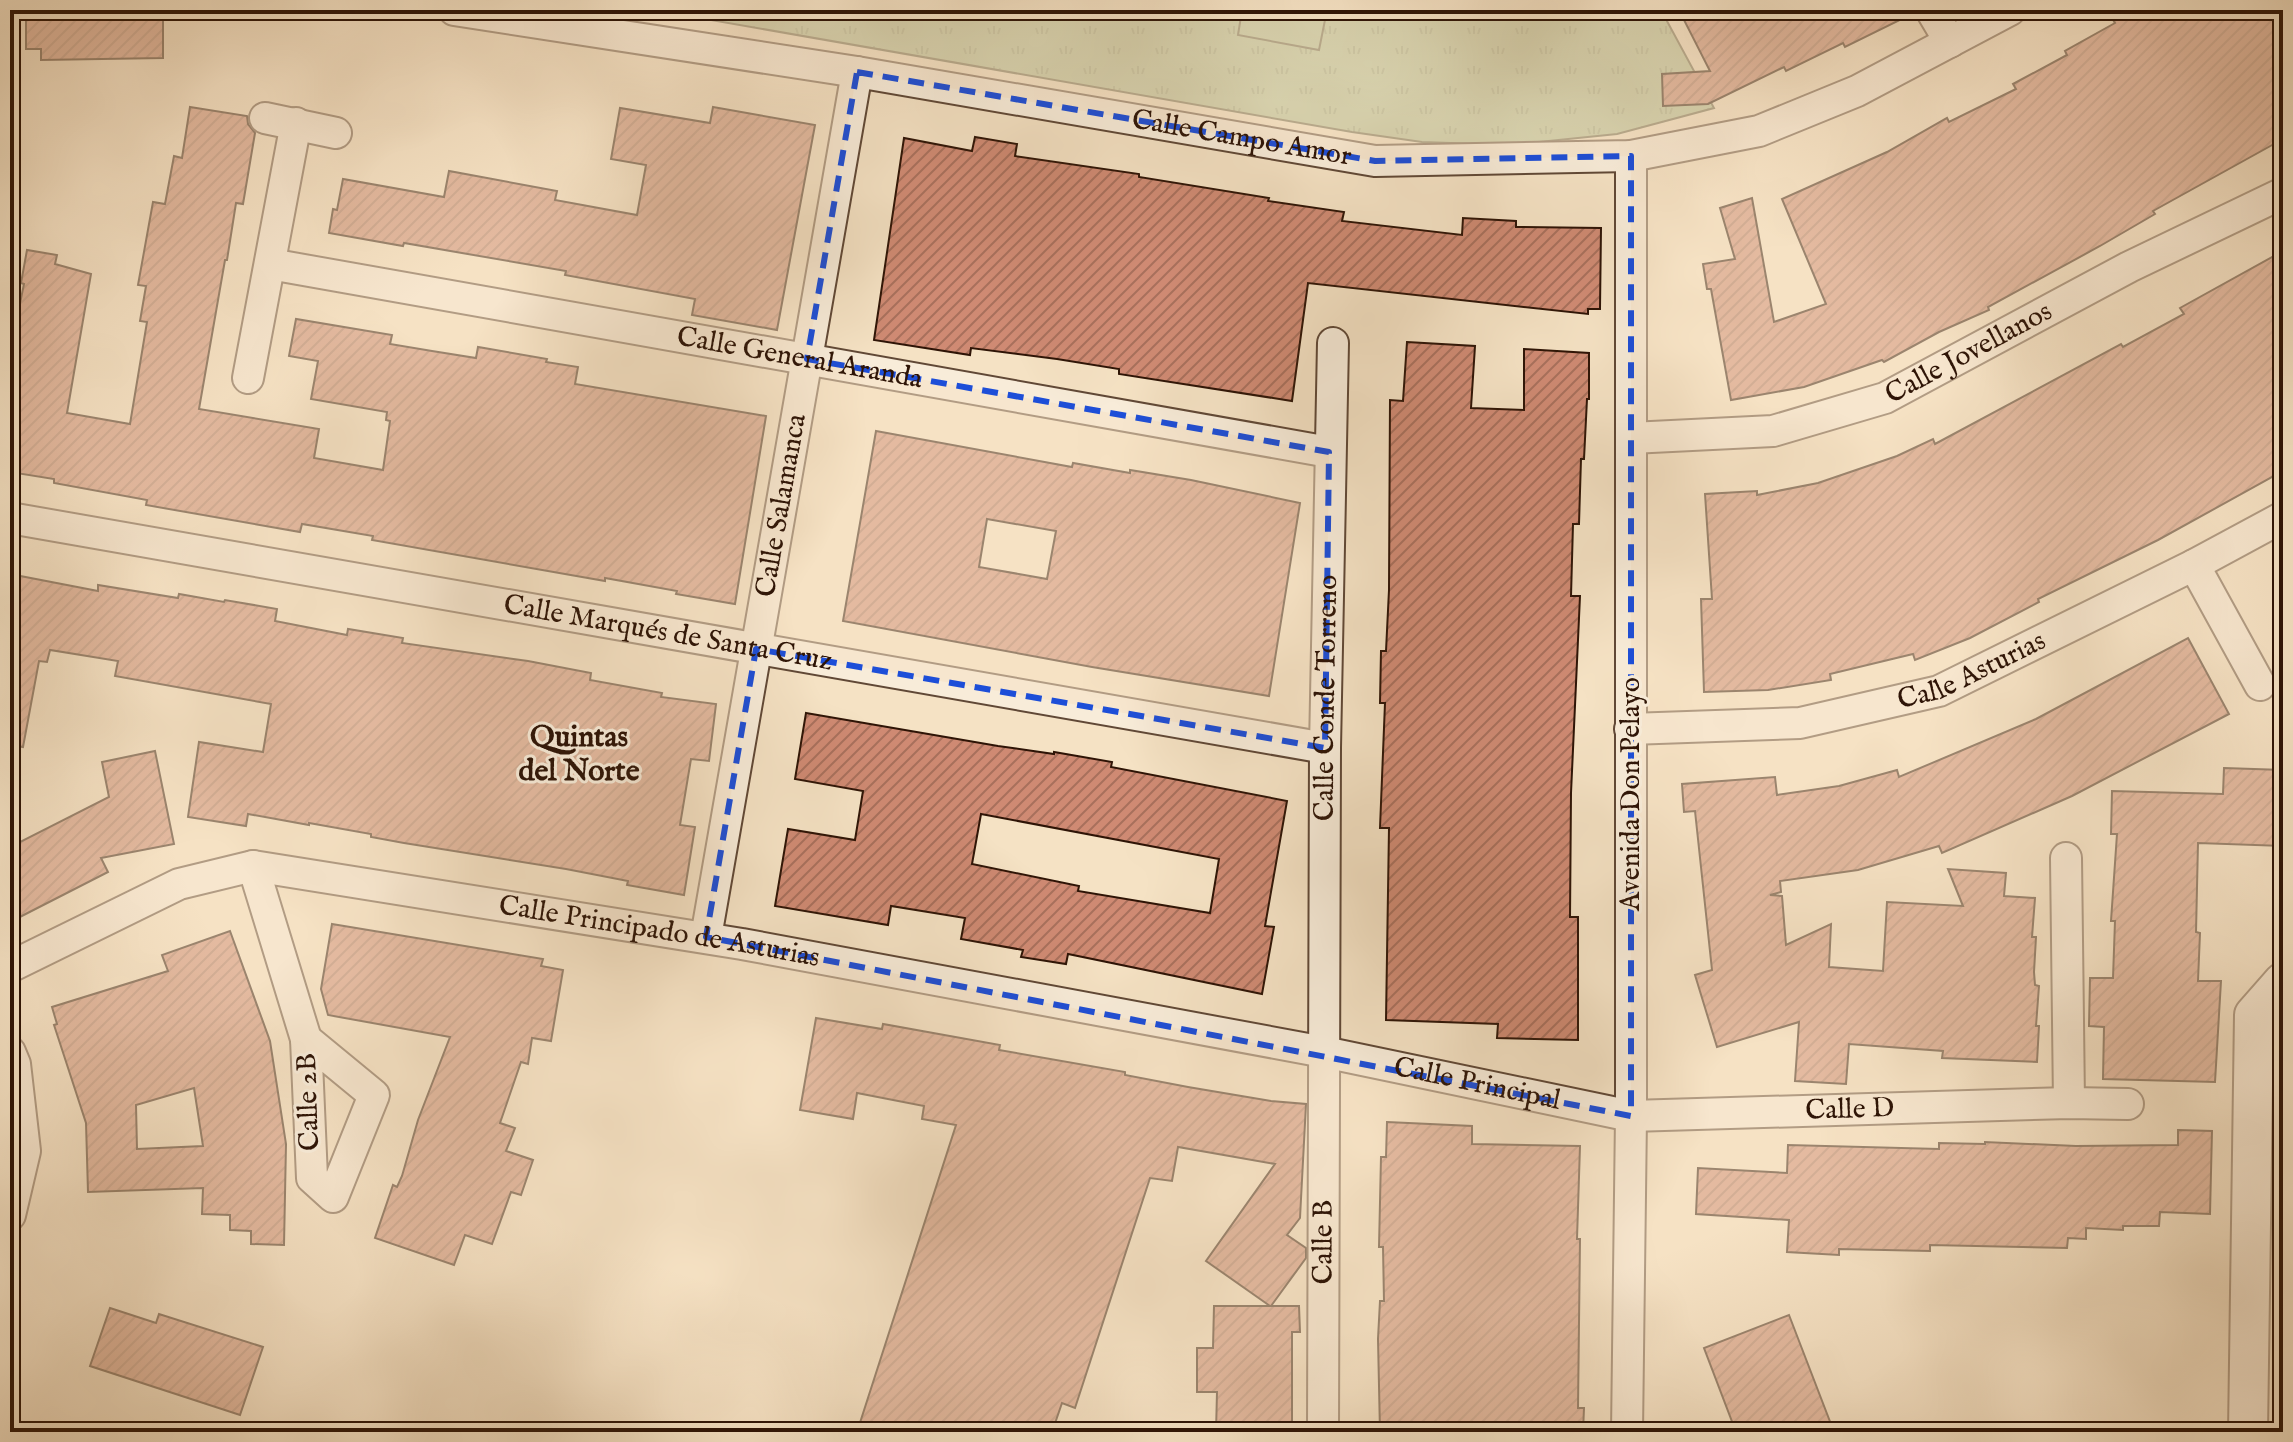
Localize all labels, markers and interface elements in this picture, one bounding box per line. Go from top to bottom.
street label: Calle Campo Amor [1129,102,1354,174]
street label: Calle Jovellanos [1879,294,2058,412]
street label: Calle General Aranda [674,319,926,397]
street label: Calle Salamanca [748,410,815,600]
street label: Calle Conde Torreno [1307,574,1346,821]
street label: Calle Marqués de Santa Cruz [501,587,835,679]
street label: Calle Asturias [1894,624,2051,718]
street label: Avenida Don Pelayo [1614,677,1649,912]
district label: Quintas del Norte [519,719,640,791]
street label: Calle Principado de Asturias [496,888,823,976]
street label: Calle Principal [1391,1049,1564,1118]
street label: Calle 2B [290,1052,328,1152]
street label: Calle D [1805,1091,1895,1128]
street label: Calle B [1306,1200,1341,1284]

